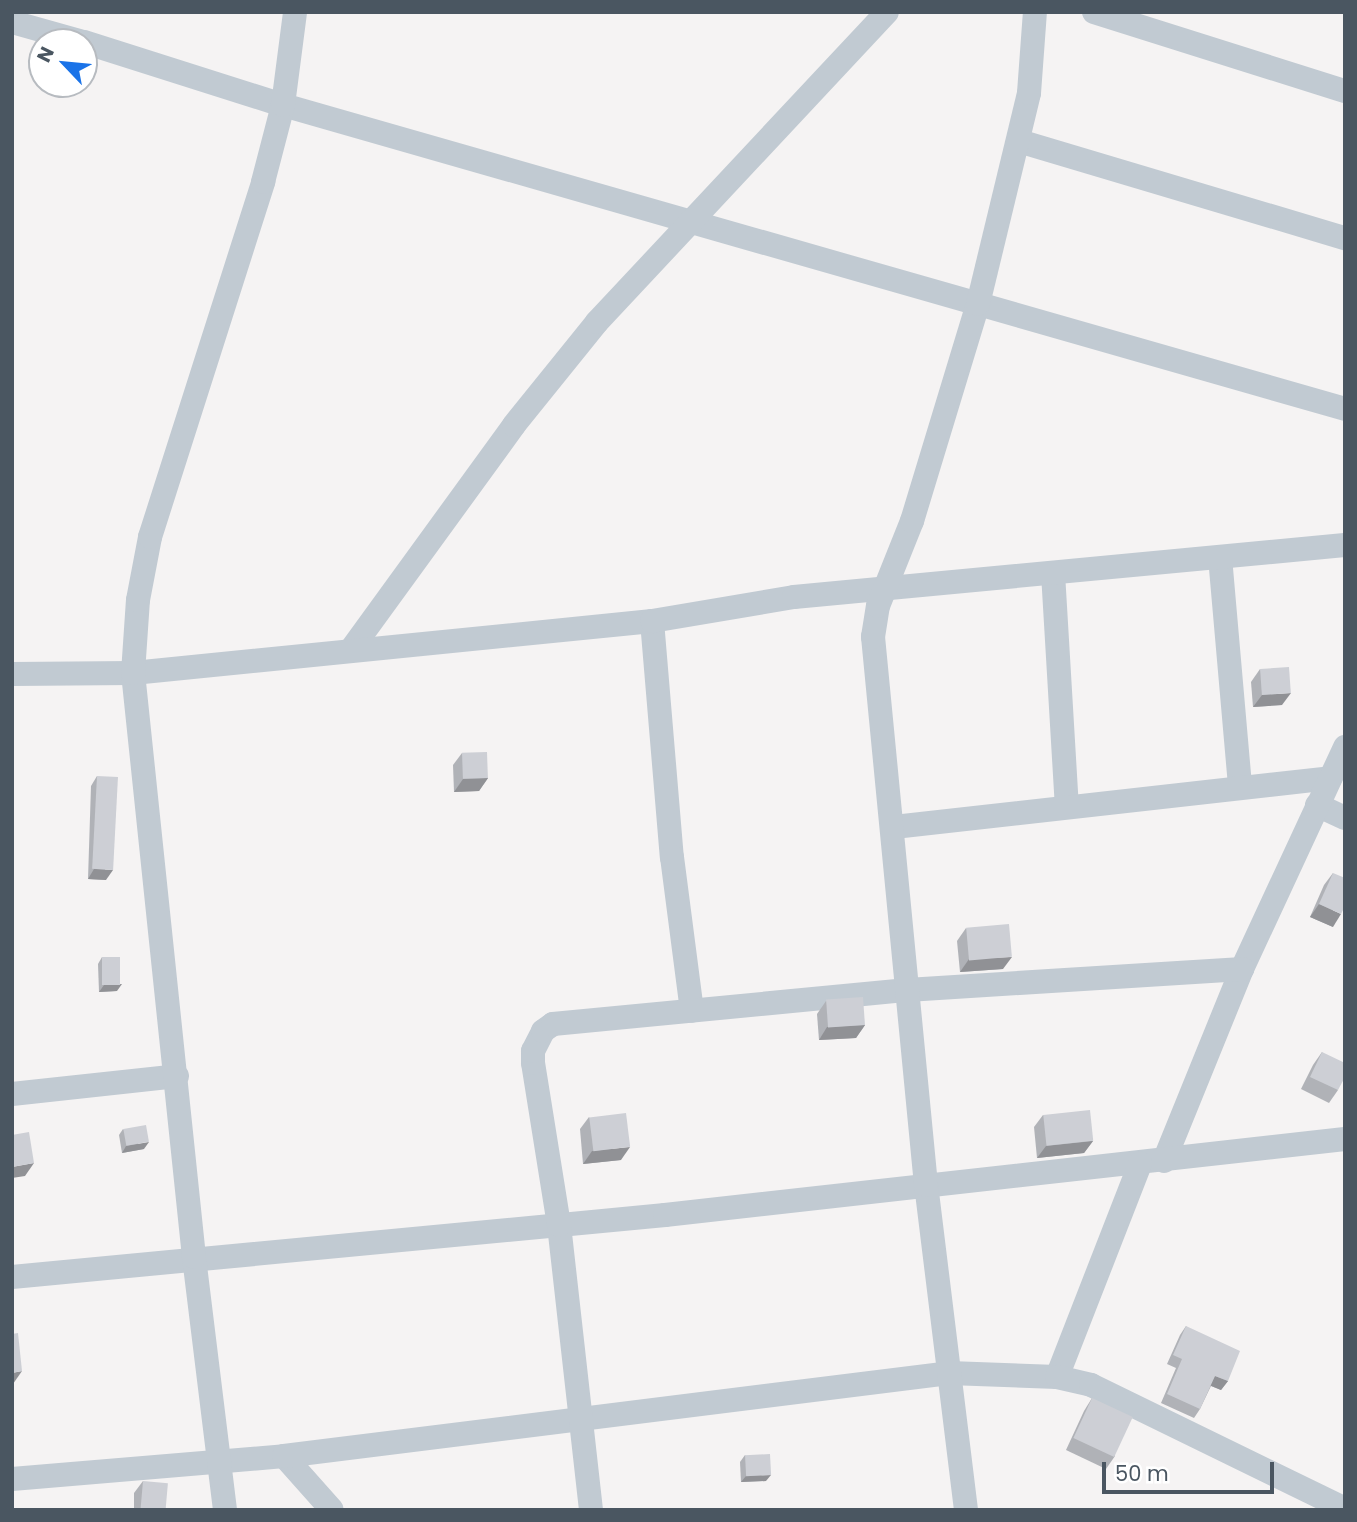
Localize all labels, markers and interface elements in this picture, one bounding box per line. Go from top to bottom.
north arrow [28,28,98,98]
text: N [30,42,61,67]
scale bar [1105,1448,1276,1492]
text: 50 m [1115,1459,1169,1488]

